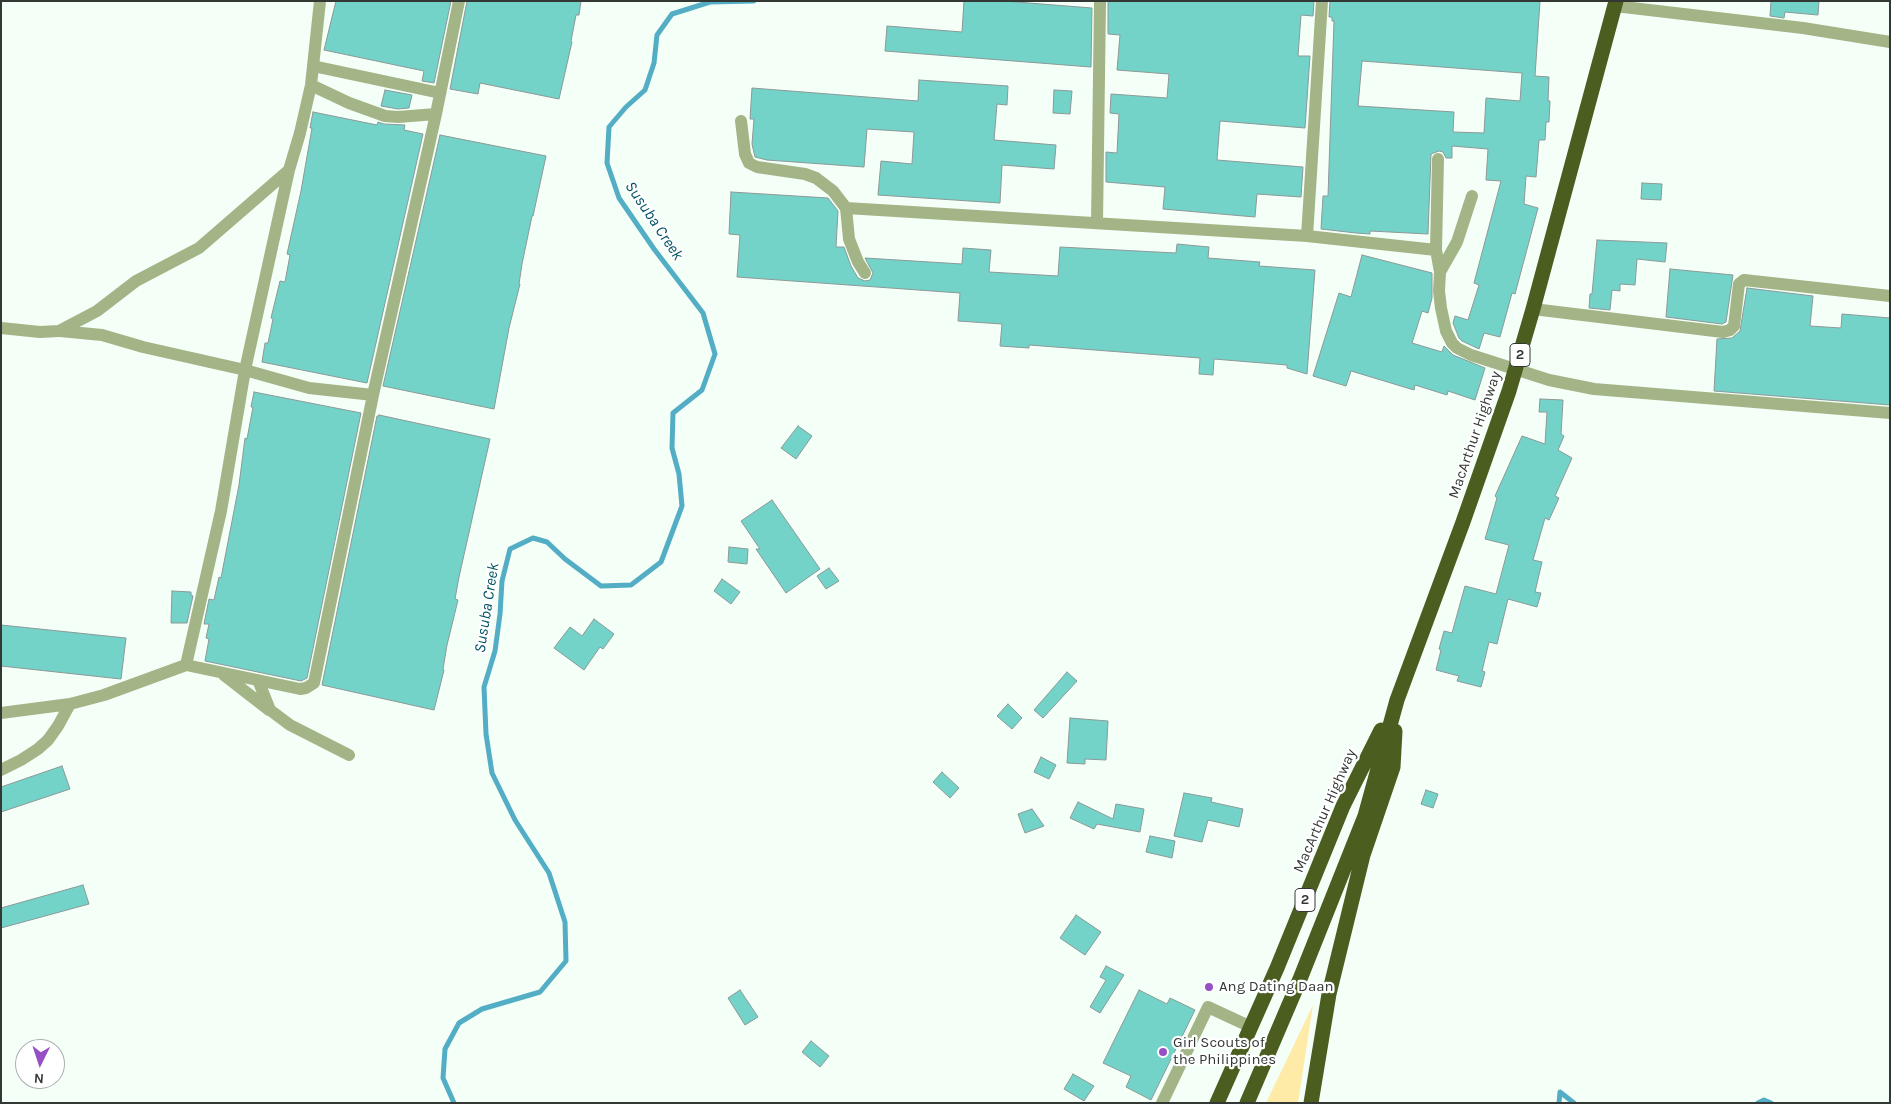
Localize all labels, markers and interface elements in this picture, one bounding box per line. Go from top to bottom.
water label: Susuba Creek [621,178,687,264]
road number: 2 [1510,344,1530,366]
street label: MacArthur Highway [1445,369,1505,501]
water label: Susuba Creek [470,562,504,654]
street label: MacArthur Highway [1290,746,1360,876]
road number: 2 [1295,888,1315,912]
place label: Ang Dating Daan [1219,978,1334,996]
marker: Ang Dating Daan [1203,981,1215,993]
place label: Girl Scouts of the Philippines [1173,1034,1276,1069]
north arrow [15,1039,65,1089]
marker: Girl Scouts of the Philippines [1157,1046,1169,1058]
text: N [33,1070,45,1087]

